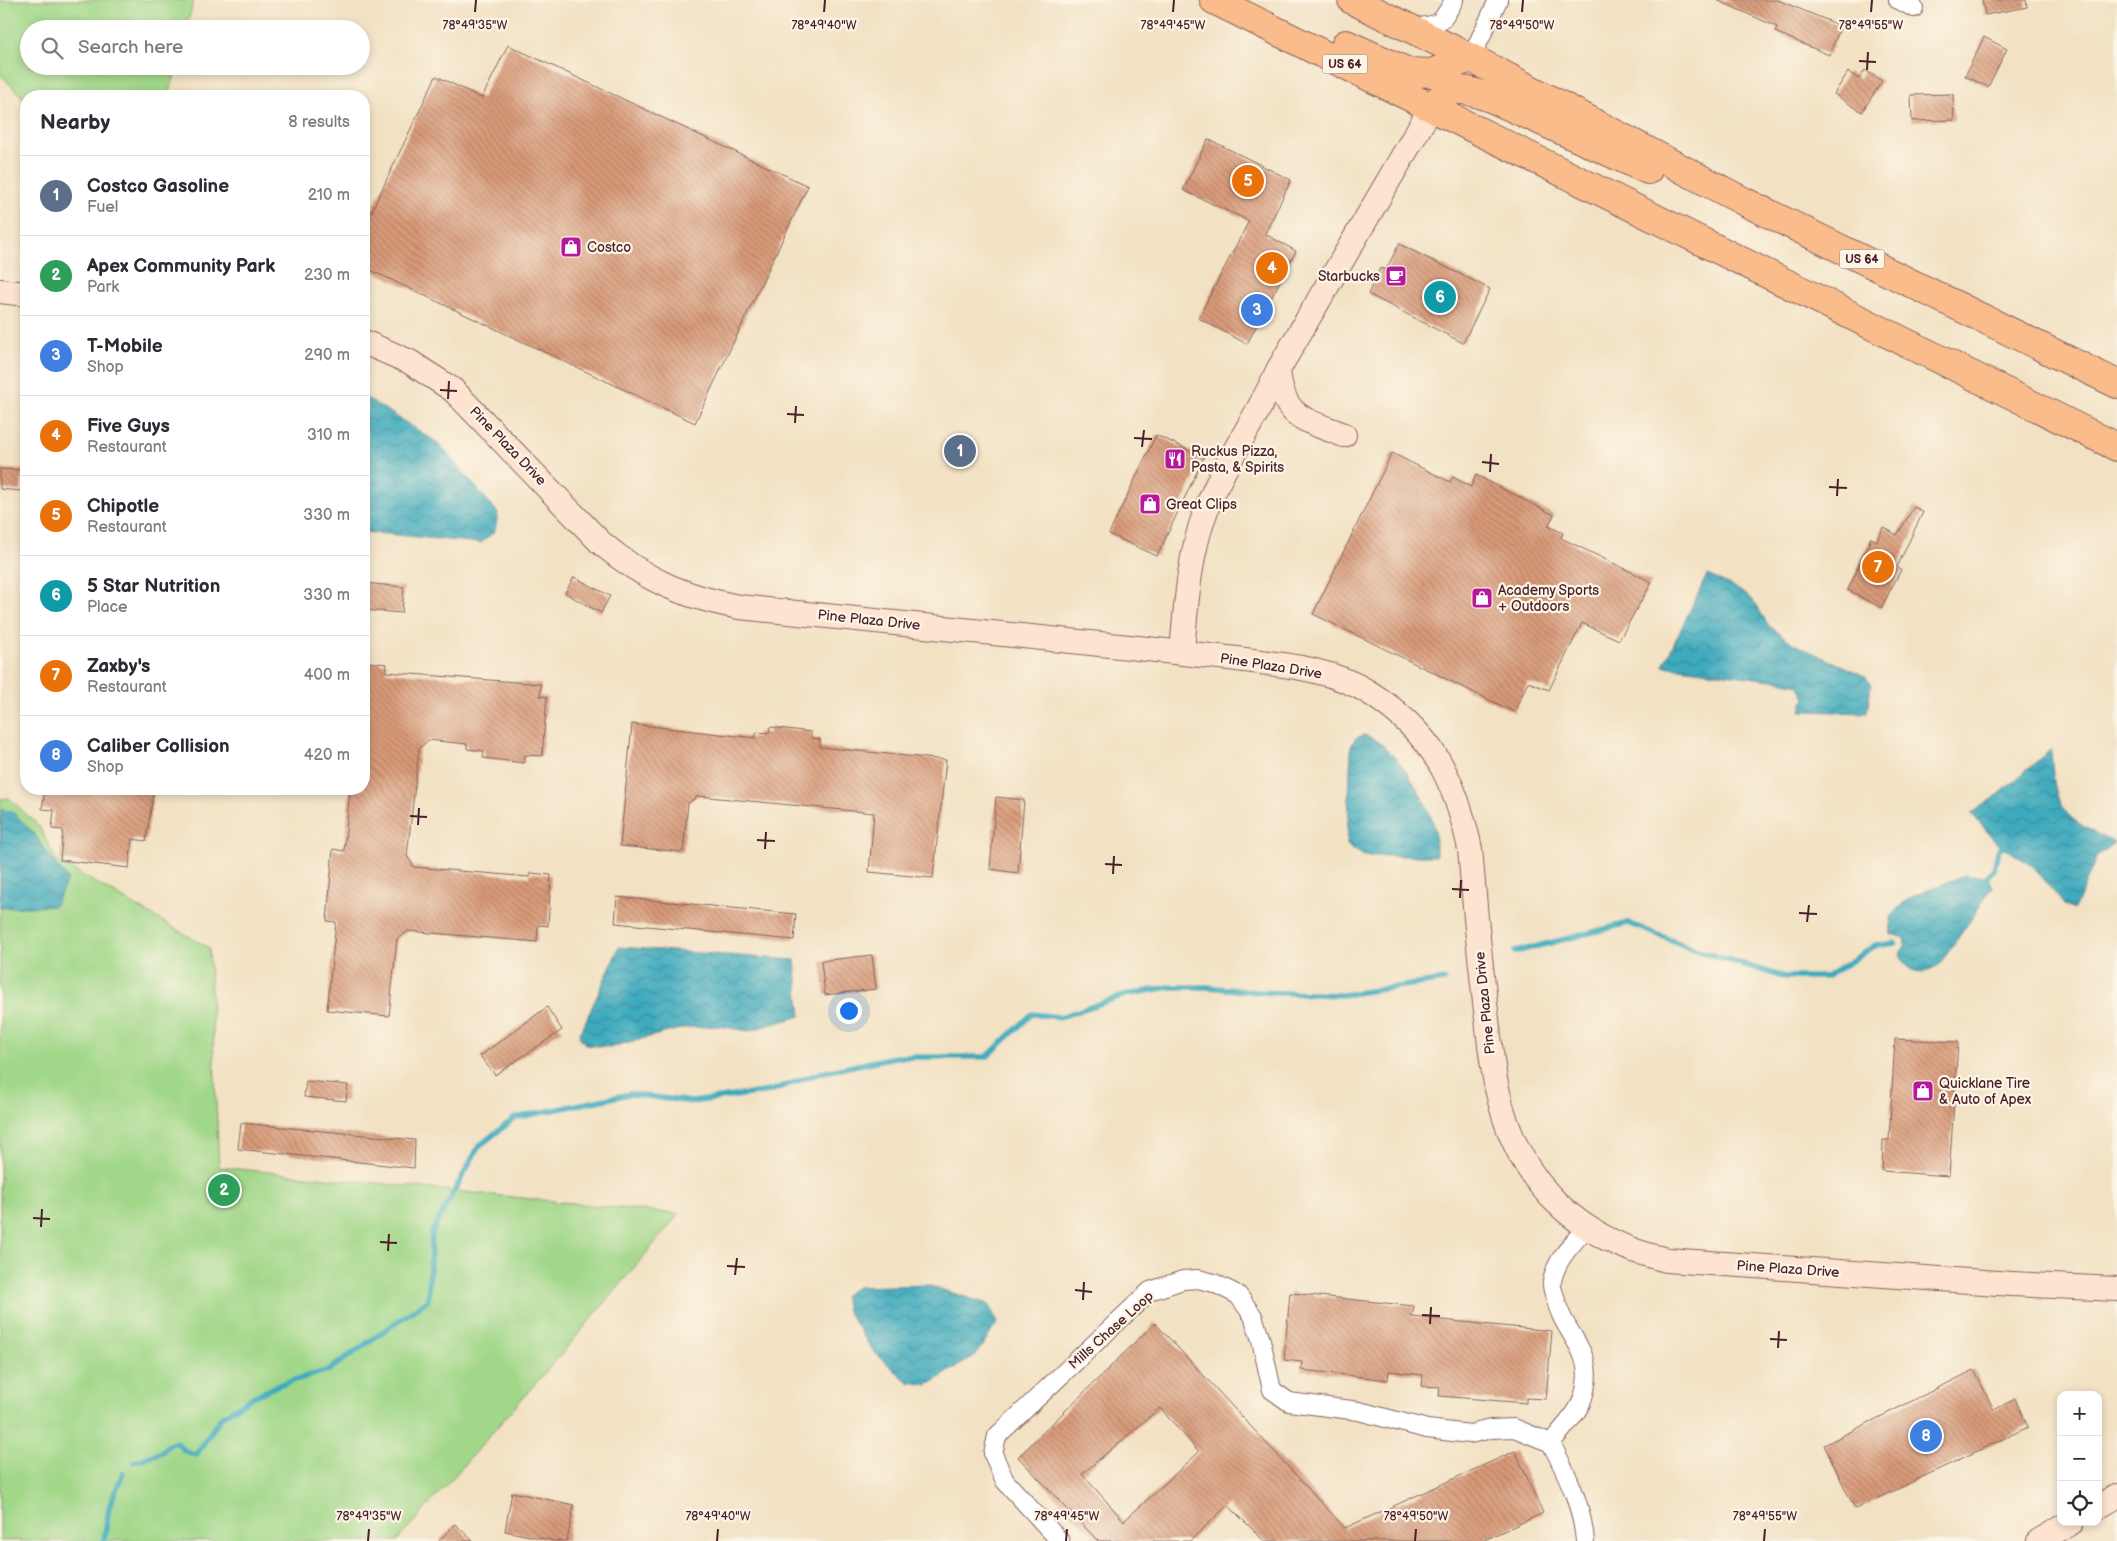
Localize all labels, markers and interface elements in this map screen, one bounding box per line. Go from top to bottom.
text: 78°49'35"W [442,18,508,33]
text: 78°49'40"W [791,18,857,33]
text: 78°49'45"W [1141,18,1206,33]
text: 78°49'50"W [1490,18,1554,33]
text: 78°49'55"W [1839,18,1903,33]
search box [20,20,370,75]
icon: search [38,34,66,62]
text: Search here [78,36,183,59]
road number: US 64 [1322,54,1368,74]
text: Nearby [40,110,110,135]
text: 8 results [288,113,350,132]
pin: 5 [1232,162,1264,200]
text: Costco Gasoline [87,175,229,198]
text: 1 [53,186,59,205]
text: 210 m [308,186,350,205]
text: Fuel [87,198,118,217]
shop icon: Costco [559,235,583,259]
place label: Costco [587,239,631,256]
pin: 4 [1256,249,1288,287]
road number: US 64 [1840,250,1884,268]
text: Apex Community Park [87,255,275,278]
cafe icon: Starbucks [1384,264,1408,288]
text: 2 [51,266,61,285]
text: 230 m [304,266,350,285]
place label: Starbucks [1318,268,1380,285]
text: Park [87,278,119,297]
pin: 6 [1424,278,1456,316]
pin: 3 [1241,291,1273,329]
text: T-Mobile [87,335,163,358]
text: 3 [51,346,61,365]
text: 290 m [304,346,350,365]
text: Shop [87,358,124,377]
street label: Pine Plaza Drive [466,403,550,489]
text: Five Guys [87,415,170,438]
text: 4 [51,426,61,445]
text: 310 m [307,426,350,445]
pin: 1 [944,432,976,470]
text: Restaurant [87,438,167,457]
place label: Ruckus Pizza, Pasta, & Spirits [1191,443,1284,476]
restaurant icon: Ruckus Pizza, Pasta, & Spirits [1163,447,1187,471]
shop icon: Great Clips [1138,492,1162,516]
text: Chipotle [87,495,159,518]
place label: Great Clips [1166,496,1237,513]
text: 5 [51,506,61,525]
text: 330 m [303,506,350,525]
text: Restaurant [87,518,167,537]
pin: 7 [1862,548,1894,586]
text: 5 Star Nutrition [87,575,220,598]
place label: Academy Sports + Outdoors [1498,582,1599,615]
text: 6 [51,586,61,605]
text: 330 m [303,586,350,605]
shop icon: Academy Sports + Outdoors [1470,586,1494,610]
text: Place [87,598,128,617]
street label: Pine Plaza Drive [817,606,921,634]
street label: Pine Plaza Drive [1219,650,1323,682]
text: Zaxby's [87,655,150,678]
text: 7 [52,666,60,685]
text: 400 m [304,666,350,685]
text: Restaurant [87,678,167,697]
text: Caliber Collision [87,735,230,758]
text: 8 [51,746,61,765]
text: 420 m [304,746,350,765]
text: Shop [87,758,124,777]
street label: Pine Plaza Drive [1471,951,1499,1055]
your location [836,998,862,1024]
place label: Quicklane Tire & Auto of Apex [1939,1075,2032,1108]
shop icon: Quicklane Tire & Auto of Apex [1911,1079,1935,1103]
pin: 2 [208,1171,240,1209]
street label: Pine Plaza Drive [1736,1257,1840,1281]
street label: Mills Chase Loop [1065,1287,1157,1373]
map controls [2057,1391,2102,1526]
button: + [2057,1391,2102,1436]
pin: 8 [1910,1417,1942,1455]
button: − [2057,1436,2102,1481]
button: locate [2057,1481,2102,1526]
text: 78°49'35"W [336,1509,402,1524]
text: 78°49'40"W [685,1509,751,1524]
text: 78°49'45"W [1035,1509,1100,1524]
text: 78°49'50"W [1384,1509,1448,1524]
text: 78°49'55"W [1733,1509,1797,1524]

